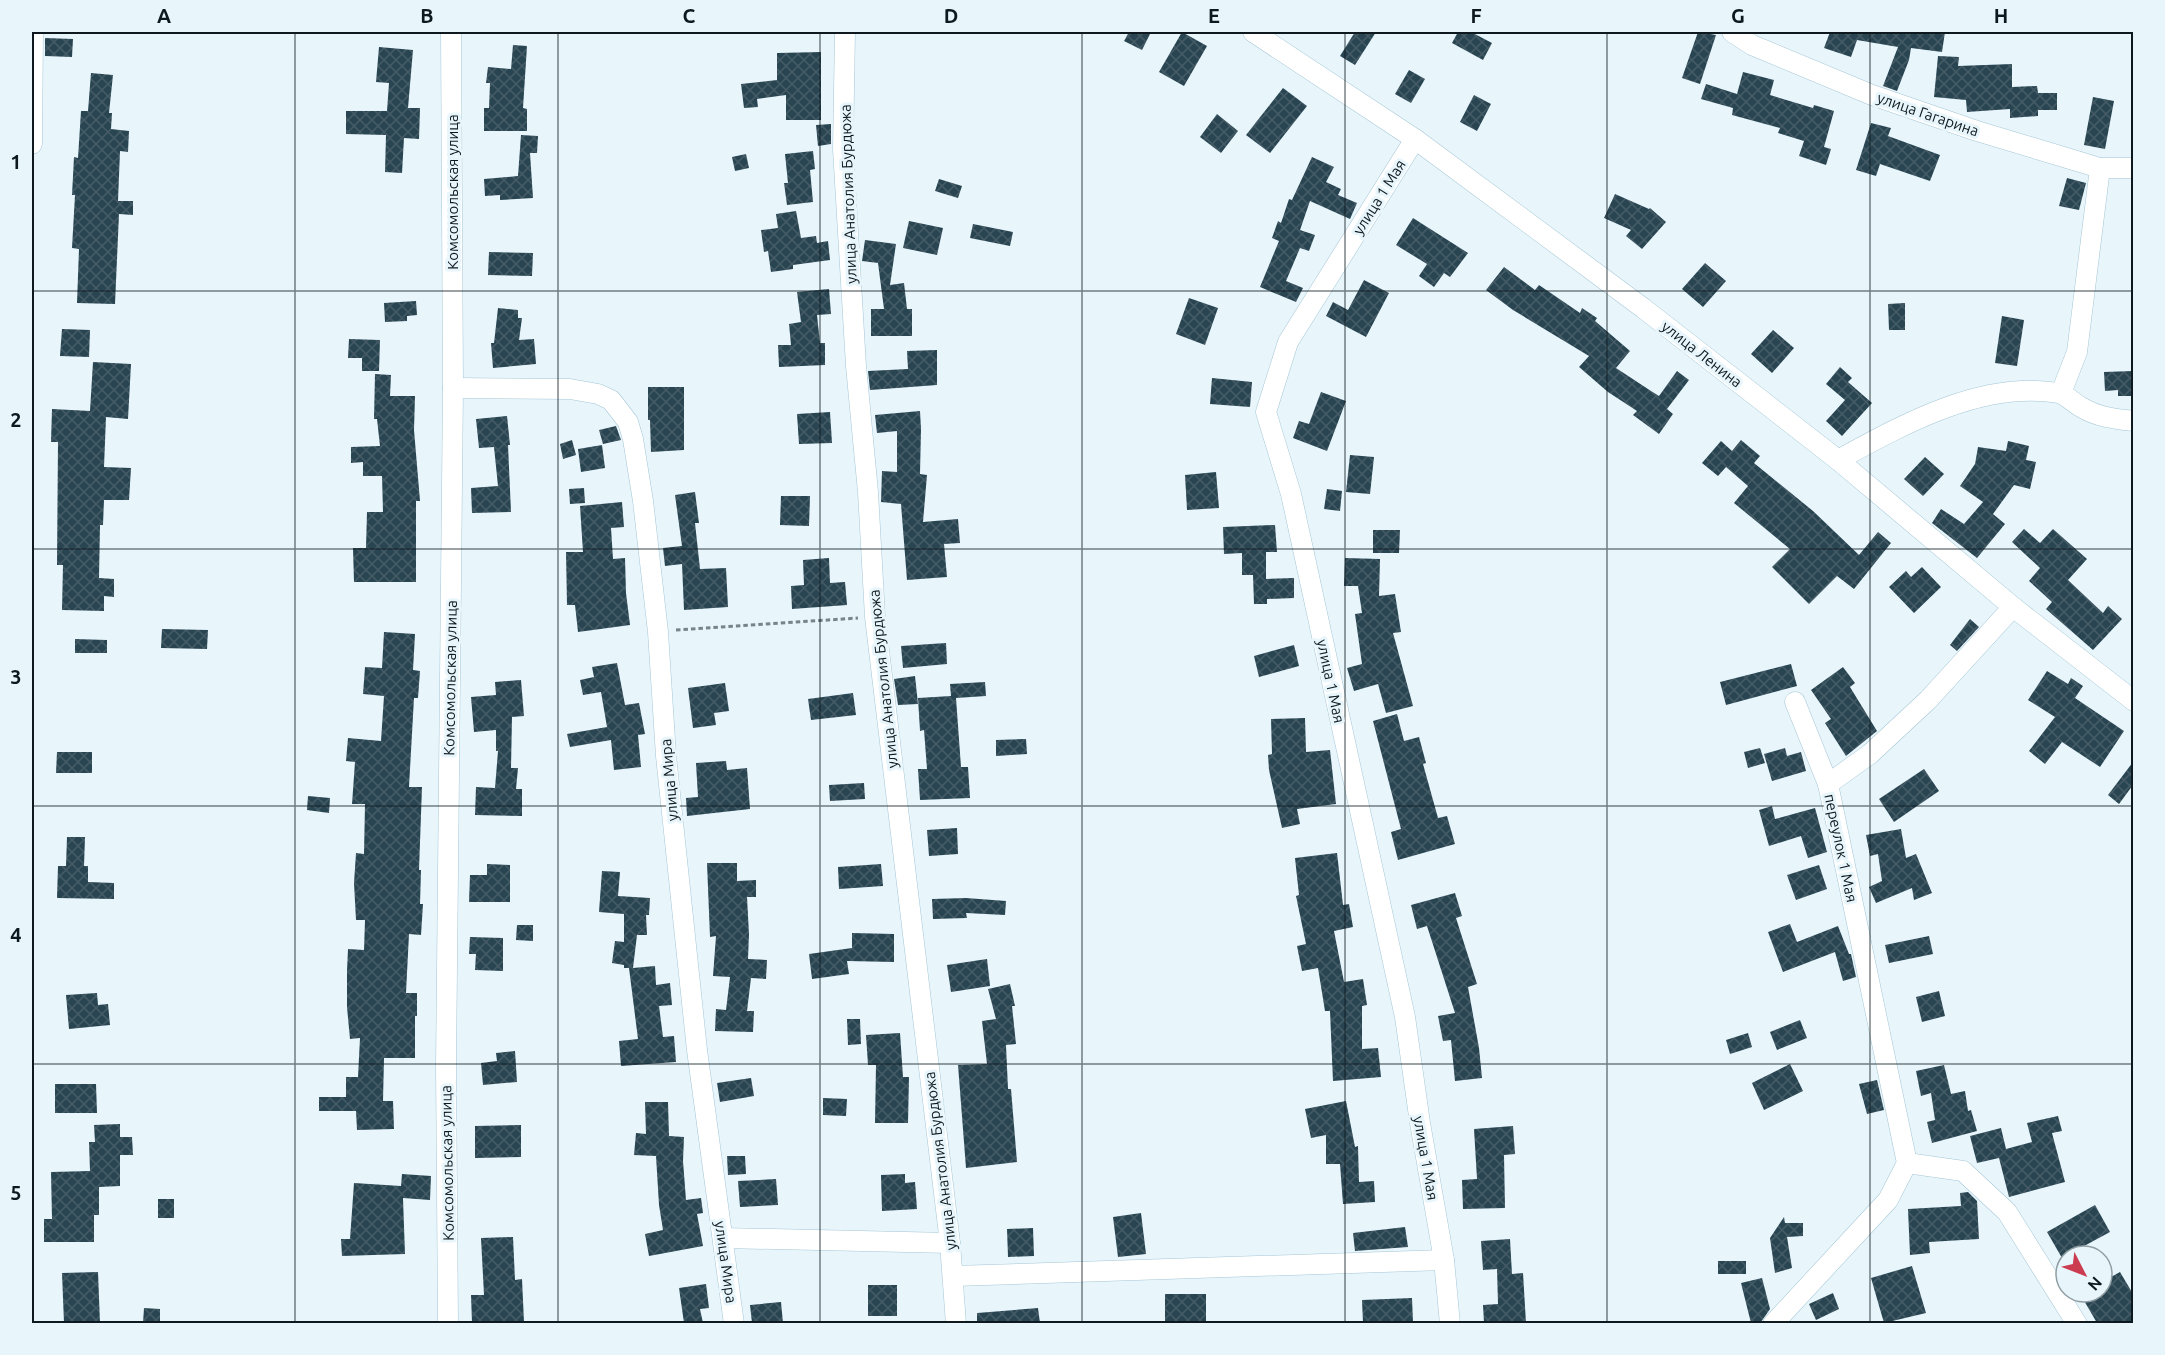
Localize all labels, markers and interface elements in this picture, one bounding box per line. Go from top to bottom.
text: A [157,4,171,27]
text: B [420,4,434,27]
text: C [683,4,696,27]
text: D [944,4,958,27]
text: E [1208,4,1220,27]
text: F [1470,4,1482,27]
text: G [1731,4,1745,27]
text: H [1994,4,2008,27]
street label: улица Гагарина [1875,89,1981,139]
street label: улица Анатолия Бурдюжа [836,104,860,284]
street label: Комсомольская улица [444,114,461,270]
text: 1 [10,150,22,173]
street label: улица 1 Мая [1349,156,1409,238]
street label: улица Ленина [1658,317,1746,391]
text: 2 [10,408,22,431]
street label: улица Анатолия Бурдюжа [865,589,901,769]
street label: Комсомольская улица [440,600,460,756]
street label: улица 1 Мая [1314,638,1348,724]
text: 3 [10,665,22,688]
street label: улица Мира [657,738,681,822]
street label: переулок 1 Мая [1821,792,1861,904]
text: 4 [10,923,22,946]
street label: улица Анатолия Бурдюжа [921,1071,959,1251]
street label: Комсомольская улица [437,1085,457,1241]
street label: улица 1 Мая [1410,1115,1442,1201]
text: 5 [10,1181,22,1204]
street label: улица Мира [712,1220,740,1304]
north arrow [2054,1244,2114,1304]
text: N [2084,1274,2106,1294]

